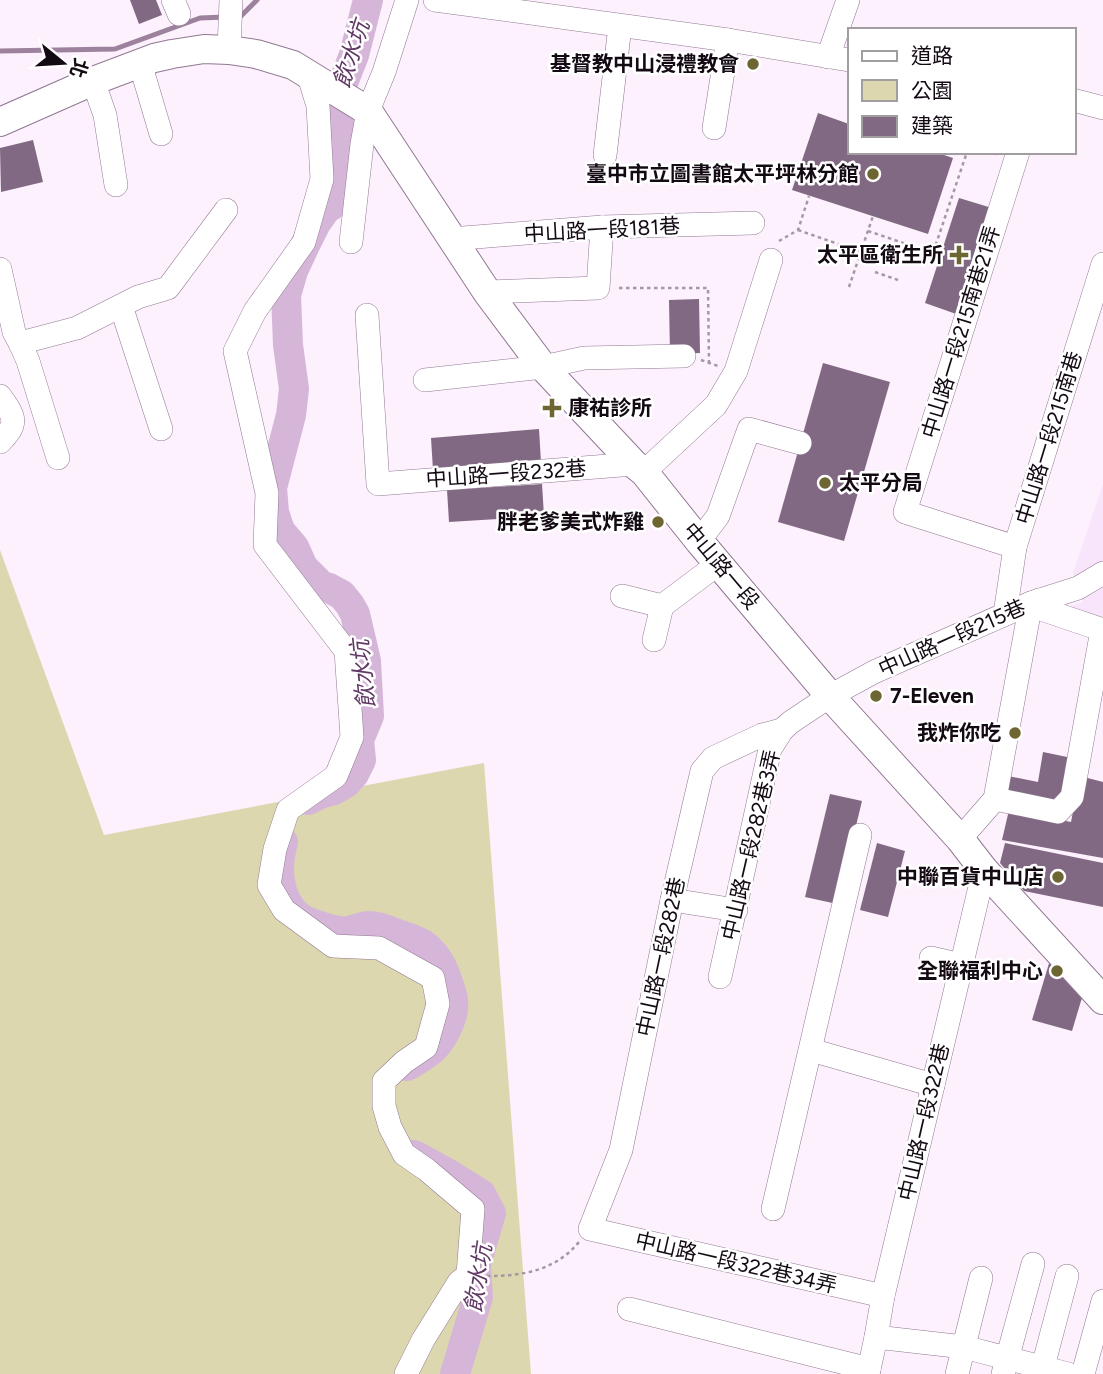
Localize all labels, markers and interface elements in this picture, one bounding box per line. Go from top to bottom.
water label: 飲水坑 [327,14,376,91]
north arrow [28,28,98,98]
legend [848,28,1075,154]
text: 道路 [911,43,953,68]
place label: 基督教中山浸禮教會 [550,51,739,76]
text: 北 [65,56,93,81]
marker: 基督教中山浸禮教會 [745,56,761,72]
text: 公園 [911,78,953,103]
text: 建築 [911,113,953,138]
place label: 臺中市立圖書館太平坪林分館 [586,161,859,186]
marker: 臺中市立圖書館太平坪林分館 [865,166,881,182]
street label: 中山路一段181巷 [523,213,681,246]
street label: 中山路一段215南巷21弄 [916,223,1005,441]
place label: 太平區衛生所 [817,242,943,267]
marker: 太平區衛生所 [949,245,969,265]
street label: 中山路一段215南巷 [1010,348,1087,527]
place label: 康祐診所 [568,395,652,420]
marker: 康祐診所 [542,398,562,418]
street label: 中山路一段232巷 [425,455,587,492]
place label: 太平分局 [839,470,923,495]
marker: 太平分局 [817,475,833,491]
place label: 胖老爹美式炸雞 [497,509,644,534]
marker: 胖老爹美式炸雞 [650,514,666,530]
street label: 中山路一段 [678,517,765,614]
street label: 中山路一段215巷 [874,594,1029,681]
water label: 飲水坑 [345,635,381,710]
place label: 7-Eleven [890,683,974,708]
marker: 7-Eleven [868,688,884,704]
place label: 我炸你吃 [917,720,1001,745]
marker: 我炸你吃 [1007,725,1023,741]
street label: 中山路一段282巷3弄 [716,747,785,943]
place label: 中聯百貨中山店 [897,864,1044,889]
marker: 中聯百貨中山店 [1050,869,1066,885]
street label: 中山路一段282巷 [631,875,690,1039]
place label: 全聯福利中心 [917,958,1043,983]
marker: 全聯福利中心 [1049,963,1065,979]
street label: 中山路一段322巷 [893,1041,954,1203]
street label: 中山路一段322巷34弄 [633,1227,839,1298]
water label: 飲水坑 [459,1239,498,1314]

